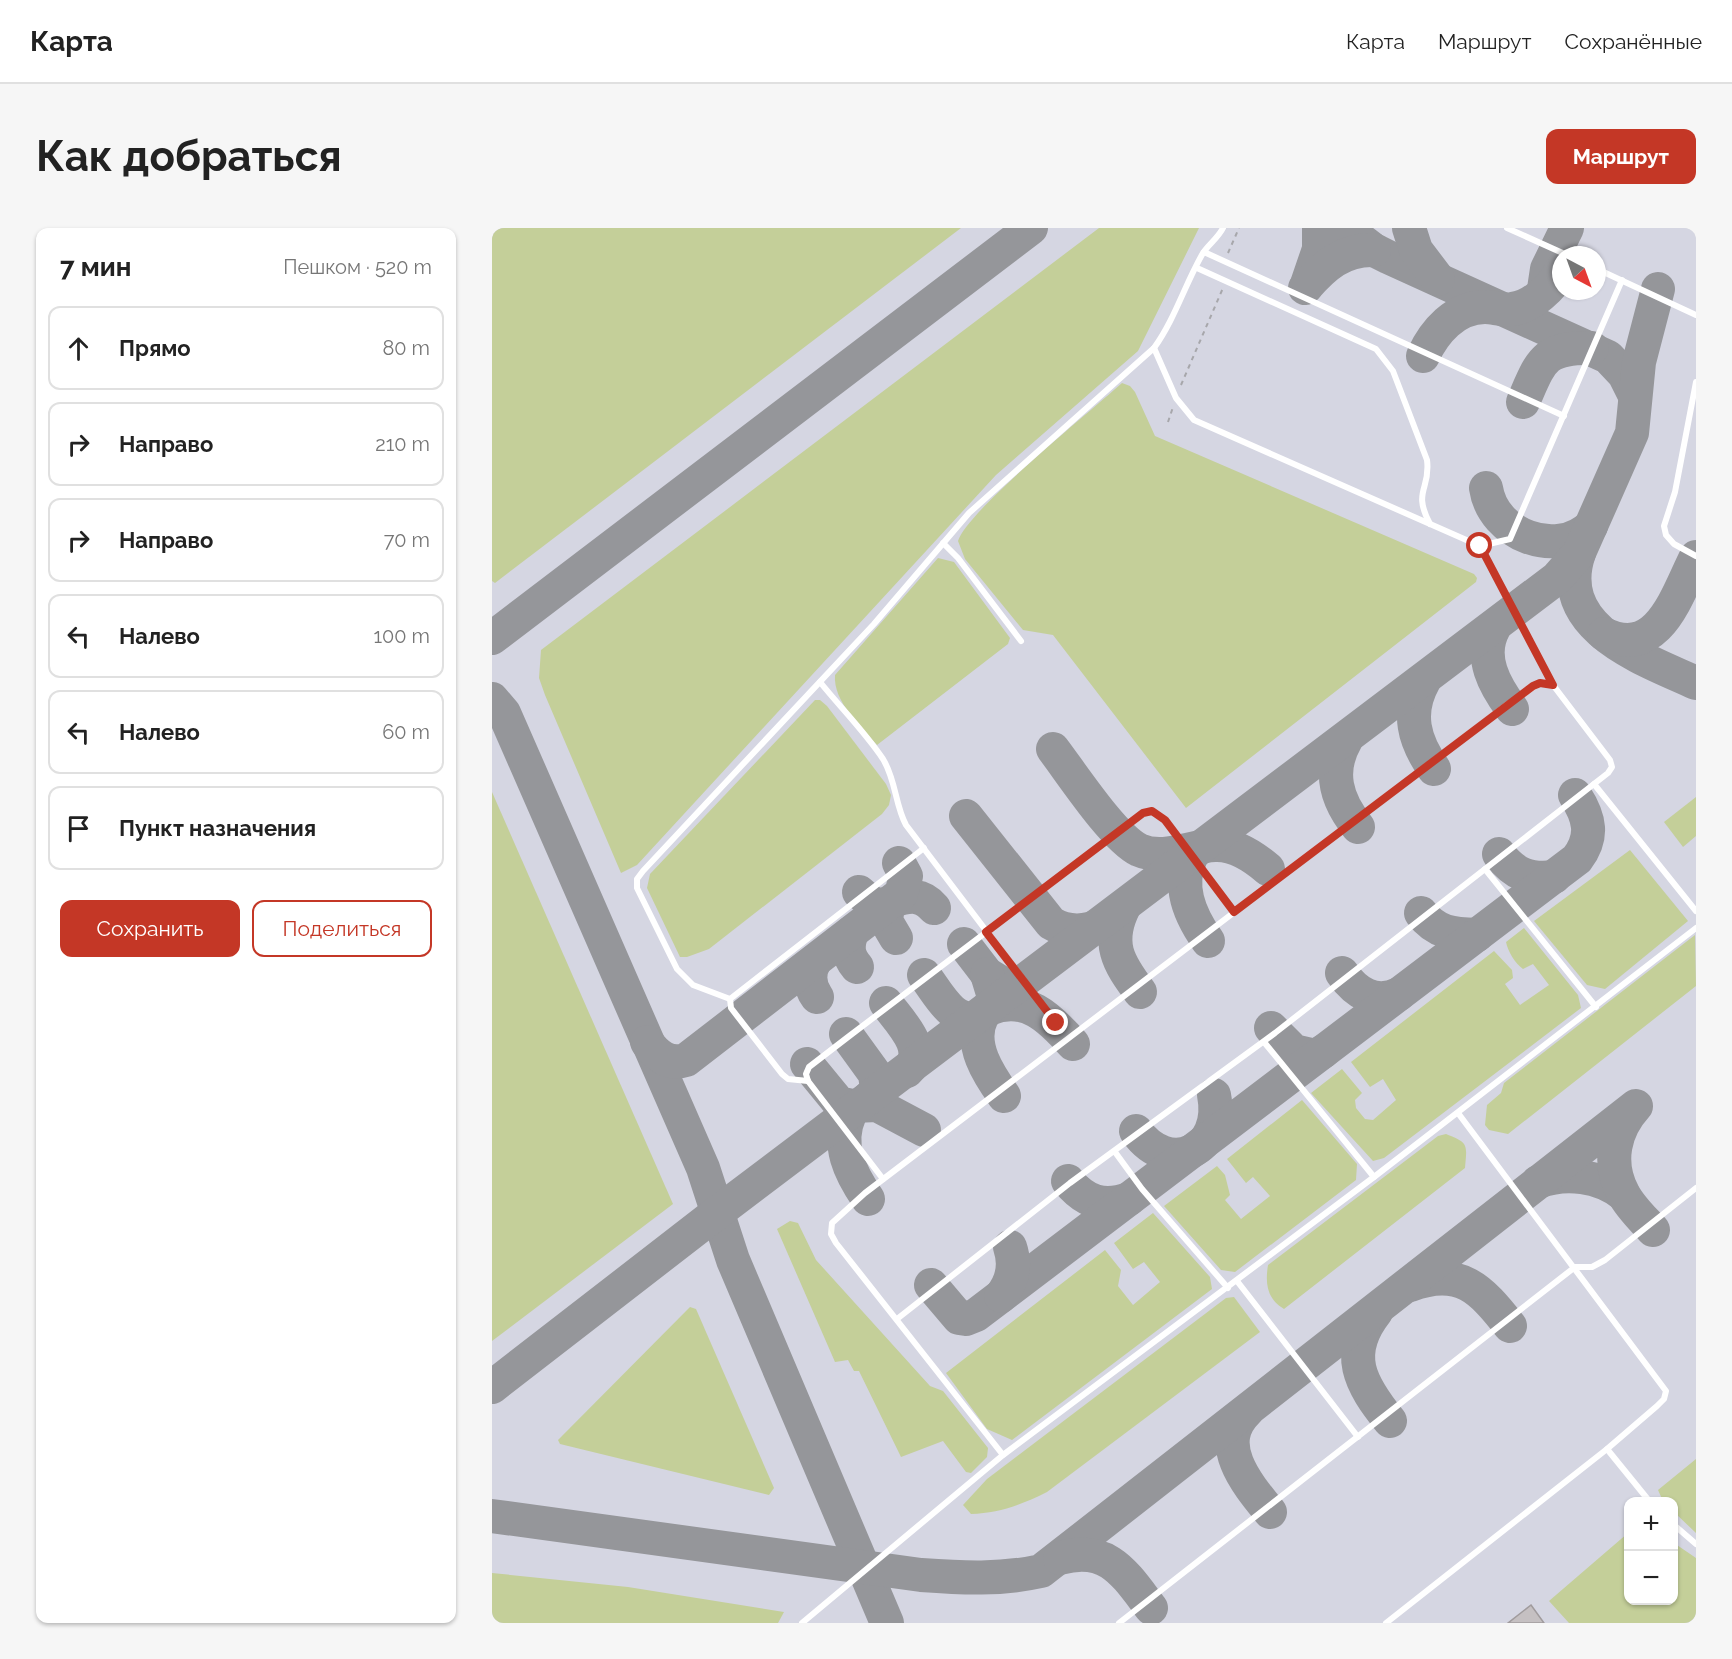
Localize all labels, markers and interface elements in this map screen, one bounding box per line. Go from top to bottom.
text: Карта [30,25,113,58]
text: Карта [1346,29,1405,54]
text: Маршрут [1438,29,1531,54]
text: Сохранённые [1564,29,1702,54]
button: Маршрут [1546,129,1696,184]
text: Как добраться [36,132,342,181]
north arrow [1552,246,1606,300]
text: 7 мин [60,252,131,282]
text: Пешком · 520 m [283,255,432,279]
icon: ahead [62,332,95,365]
text: Прямо [119,335,191,361]
text: 80 m [382,336,430,360]
icon: right [62,428,95,461]
text: Направо [119,431,213,457]
text: 210 m [375,432,430,456]
icon: right [62,524,95,557]
text: Направо [119,527,213,553]
text: 70 m [384,528,430,552]
route start [1466,532,1492,558]
icon: left [62,620,95,653]
text: Налево [119,623,200,649]
text: 100 m [373,624,430,648]
icon: left [62,716,95,749]
text: Налево [119,719,200,745]
text: 60 m [382,720,430,744]
icon: arrive [62,812,95,845]
text: Пункт назначения [119,815,316,841]
button: Сохранить [60,900,240,957]
button: Поделиться [252,900,432,957]
route end [1042,1009,1068,1035]
map controls [1624,1497,1678,1605]
button: + [1624,1497,1678,1551]
button: − [1624,1551,1678,1605]

